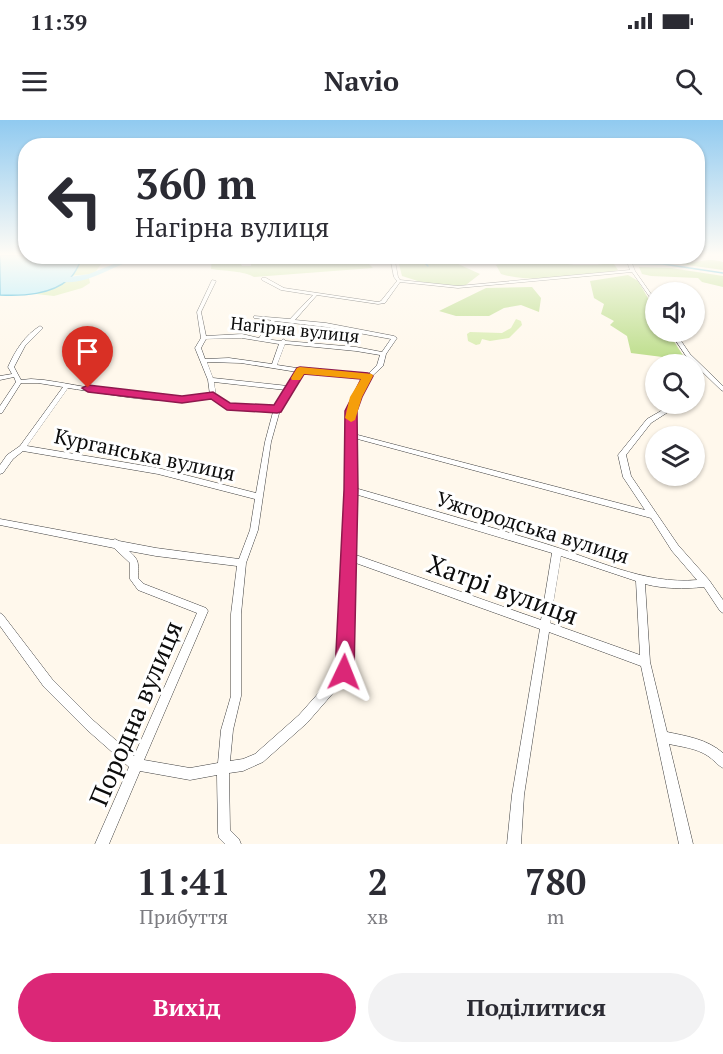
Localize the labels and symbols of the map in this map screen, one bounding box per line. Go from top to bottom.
street label: Нагірна вулиця [229,310,361,348]
pin [62,326,113,388]
street label: Курганська вулиця [52,421,238,487]
street label: Ужгородська вулиця [433,484,633,570]
street label: Хатрі вулиця [423,546,583,632]
street label: Породна вулиця [81,615,189,811]
position arrow [312,640,376,704]

